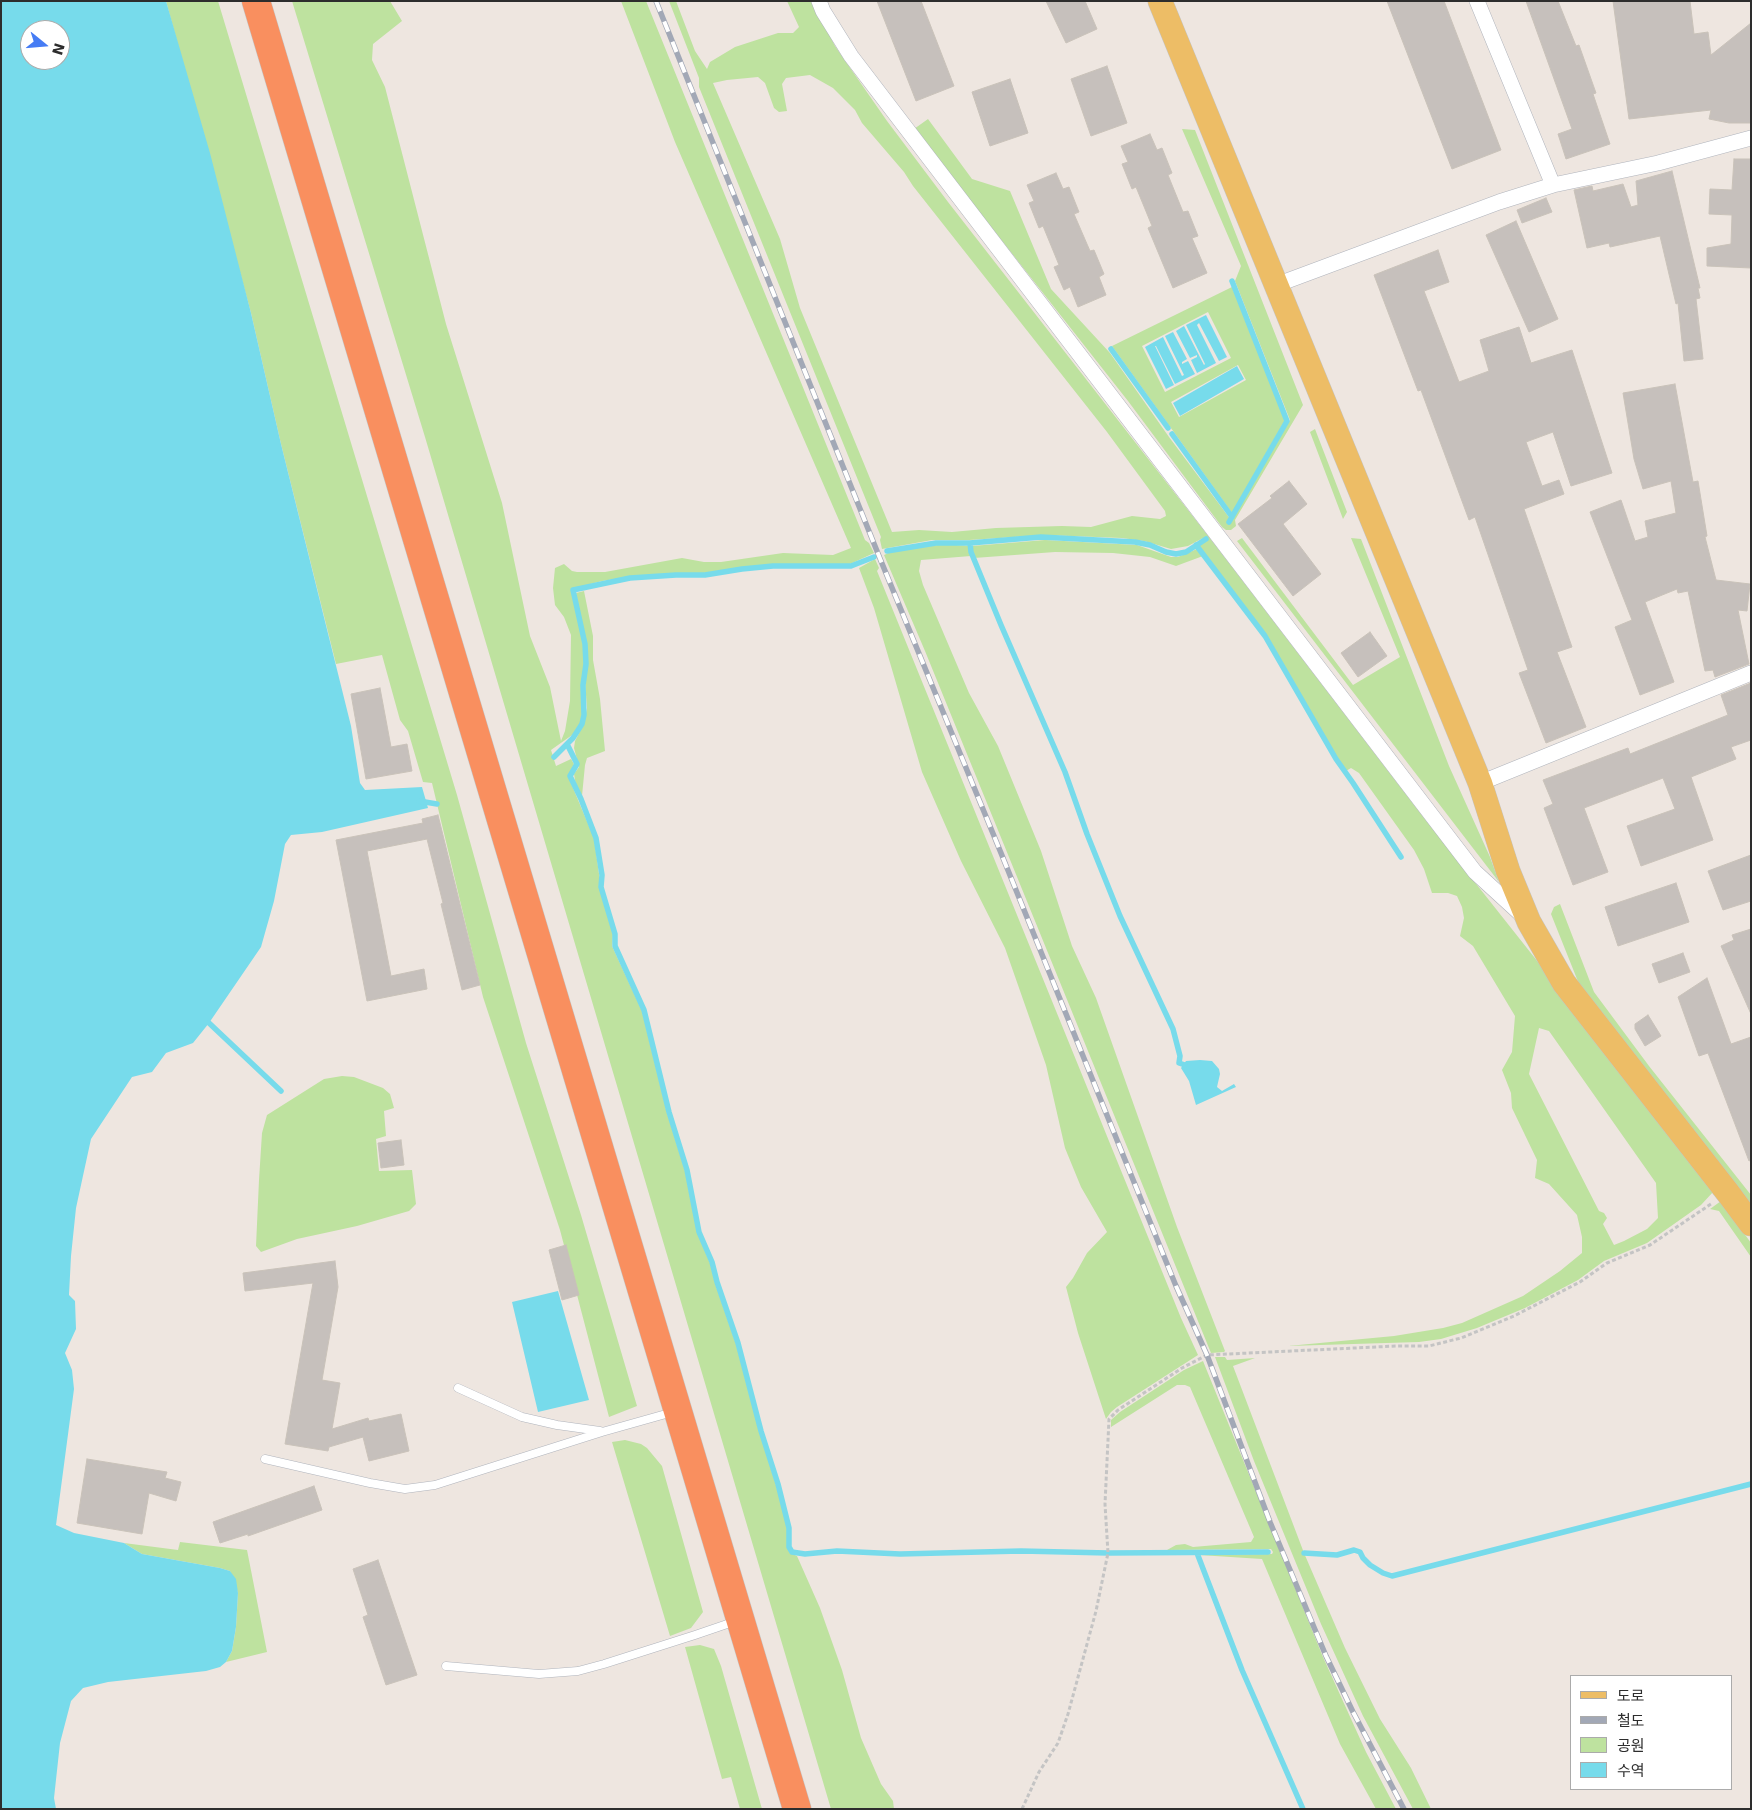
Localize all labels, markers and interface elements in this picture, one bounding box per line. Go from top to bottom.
north arrow [20,20,70,70]
text: N [49,41,68,57]
legend [1570,1675,1732,1790]
text: 도로 [1617,1687,1645,1705]
text: 철도 [1617,1712,1645,1730]
text: 공원 [1617,1737,1645,1755]
text: 수역 [1617,1762,1645,1780]

